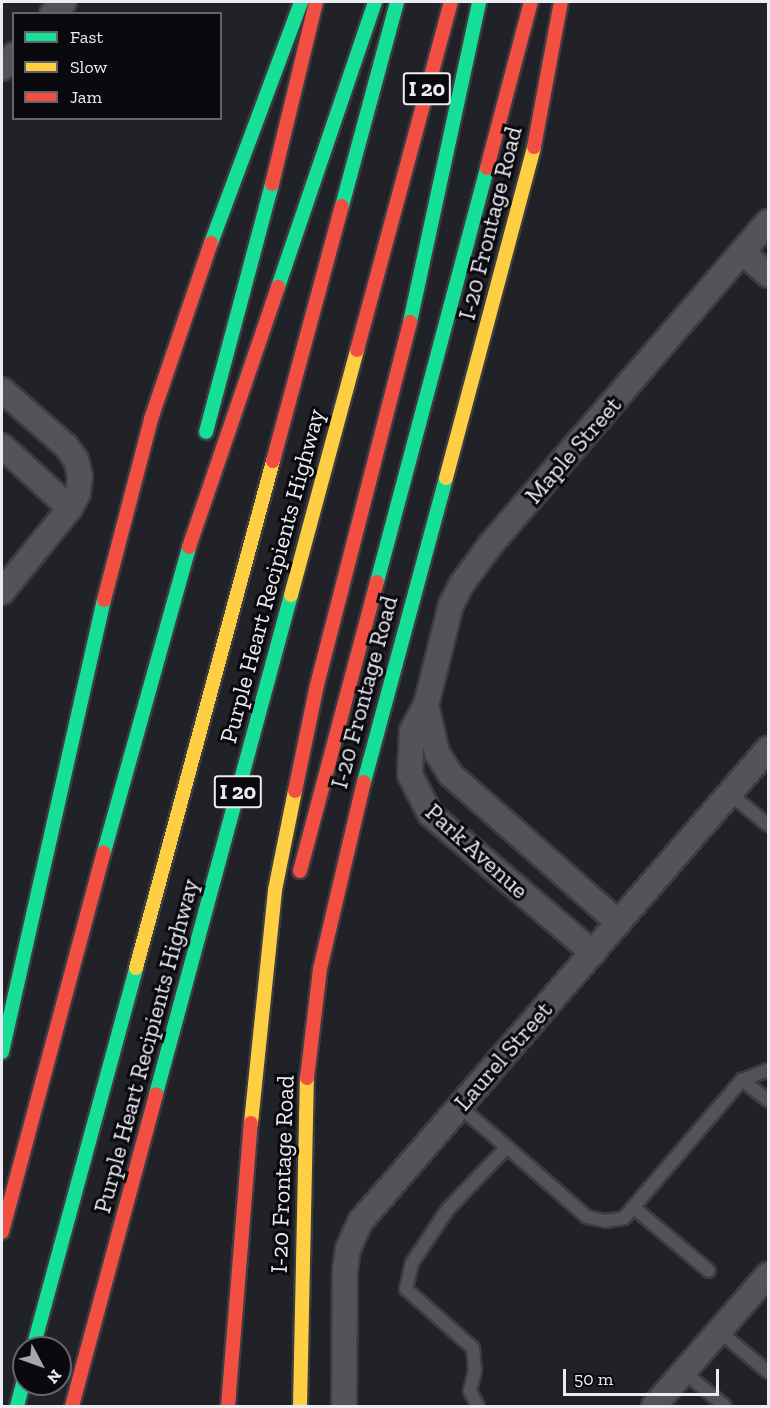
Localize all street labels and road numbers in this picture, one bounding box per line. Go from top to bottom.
road number: I 20 [402,70,452,108]
street label: I-20 Frontage Road [452,123,528,323]
street label: Maple Street [519,391,627,509]
street label: Purple Heart Recipients Highway [213,406,331,746]
street label: I-20 Frontage Road [324,593,404,791]
road number: I 20 [212,773,264,811]
street label: Park Avenue [419,797,535,905]
street label: Purple Heart Recipients Highway [87,876,205,1216]
street label: Laurel Street [448,996,558,1116]
street label: I-20 Frontage Road [264,1074,300,1274]

